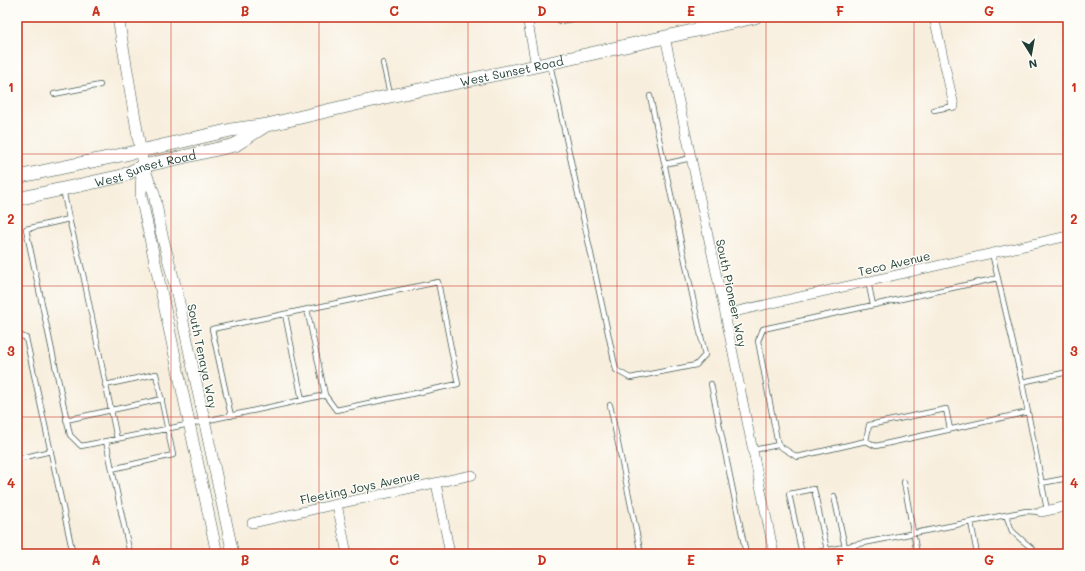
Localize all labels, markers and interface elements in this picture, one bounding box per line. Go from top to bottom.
text: A [91,2,101,19]
text: B [241,2,250,19]
text: C [389,2,399,19]
text: D [537,2,547,19]
text: E [687,2,695,19]
text: F [836,2,844,19]
text: G [984,2,994,19]
north arrow [1011,34,1051,74]
street label: West Sunset Road [458,52,565,89]
text: N [1027,56,1039,72]
text: 1 [8,78,14,95]
text: 1 [1071,78,1077,95]
street label: West Sunset Road [93,146,198,190]
text: 2 [7,210,15,227]
text: 2 [1070,210,1078,227]
street label: South Pioneer Way [713,237,751,349]
street label: Teco Avenue [856,247,932,279]
street label: South Tenaya Way [184,302,222,410]
text: 3 [7,342,15,359]
text: 3 [1070,342,1078,359]
street label: Fleeting Joys Avenue [299,466,421,508]
text: 4 [7,474,15,491]
text: 4 [1070,474,1078,491]
text: A [91,551,101,568]
text: B [241,551,250,568]
text: C [389,551,399,568]
text: D [537,551,547,568]
text: E [687,551,695,568]
text: F [836,551,844,568]
text: G [984,551,994,568]

